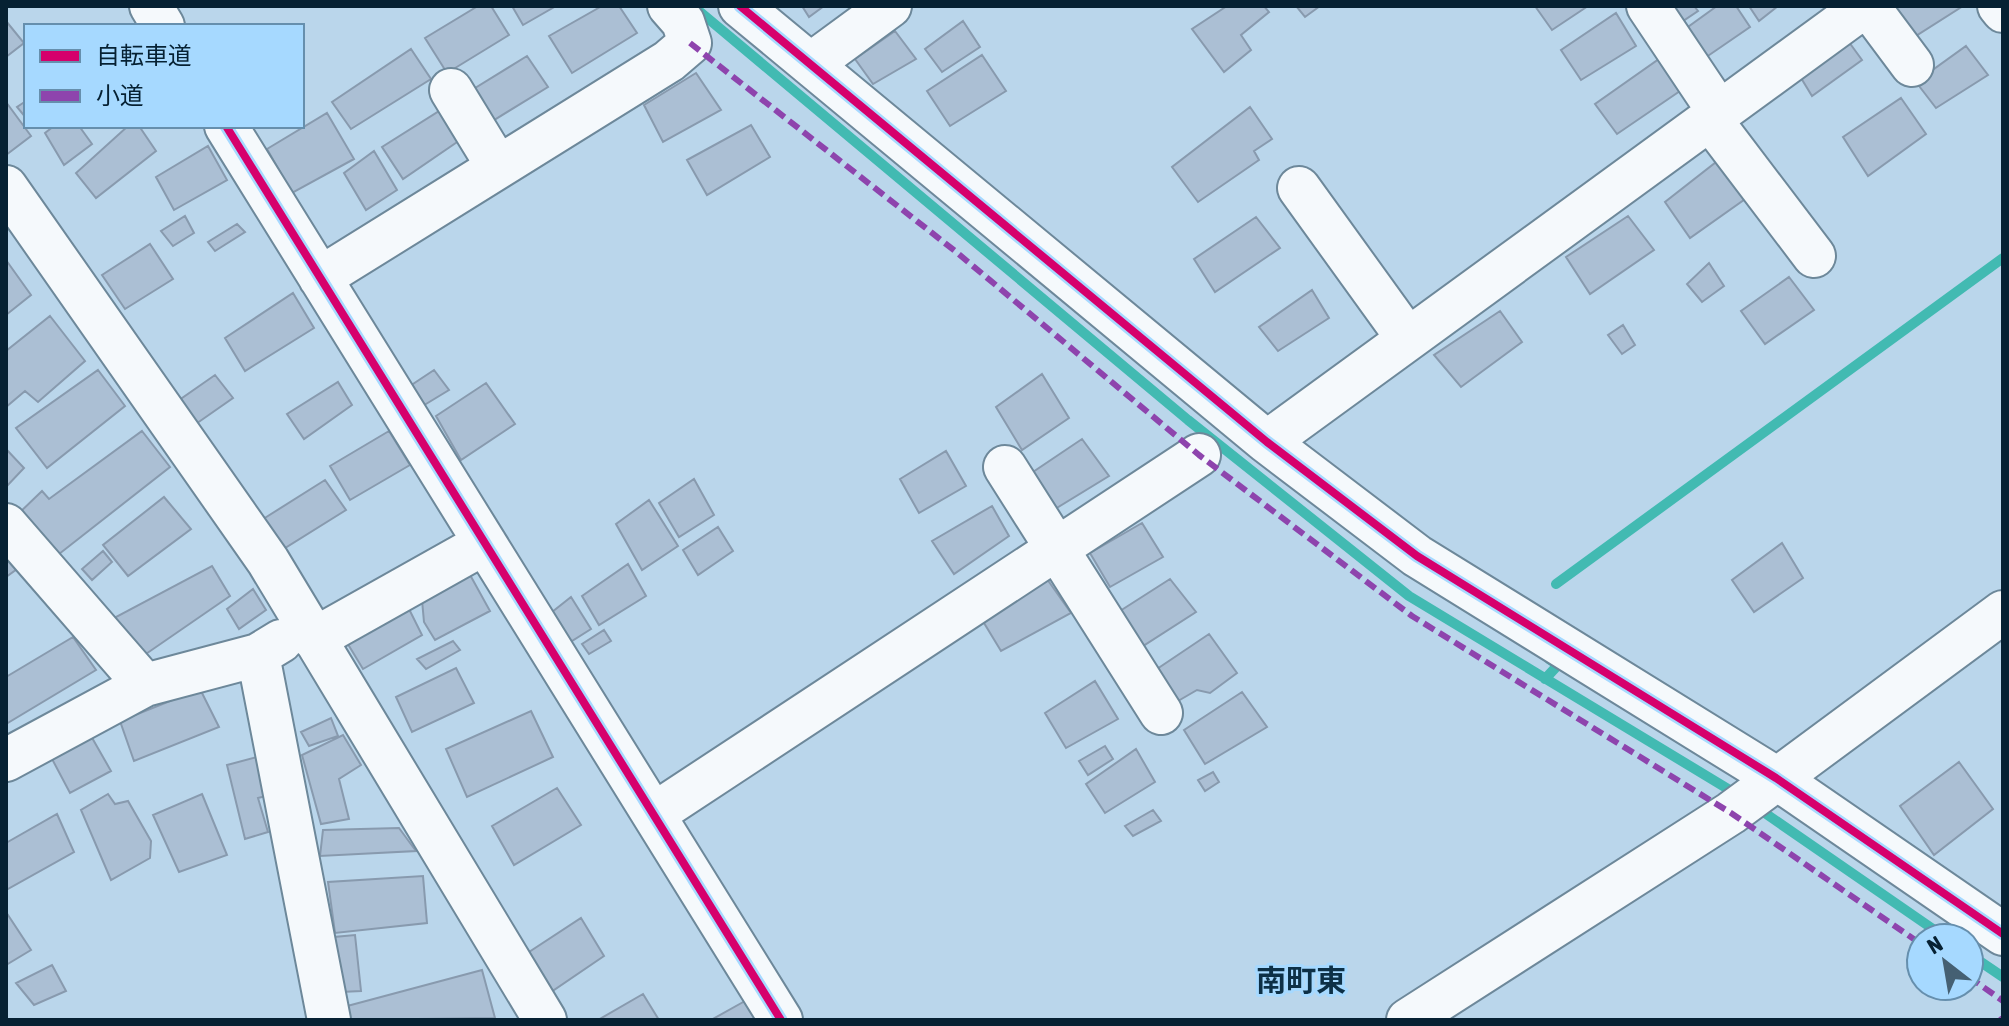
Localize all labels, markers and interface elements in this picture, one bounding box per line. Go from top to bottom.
legend [24,24,304,128]
text: 自転車道 [96,42,192,69]
text: 小道 [96,82,144,109]
north arrow [1905,922,1985,1002]
text: N [1922,930,1947,959]
district label: 南町東 [1256,963,1346,997]

